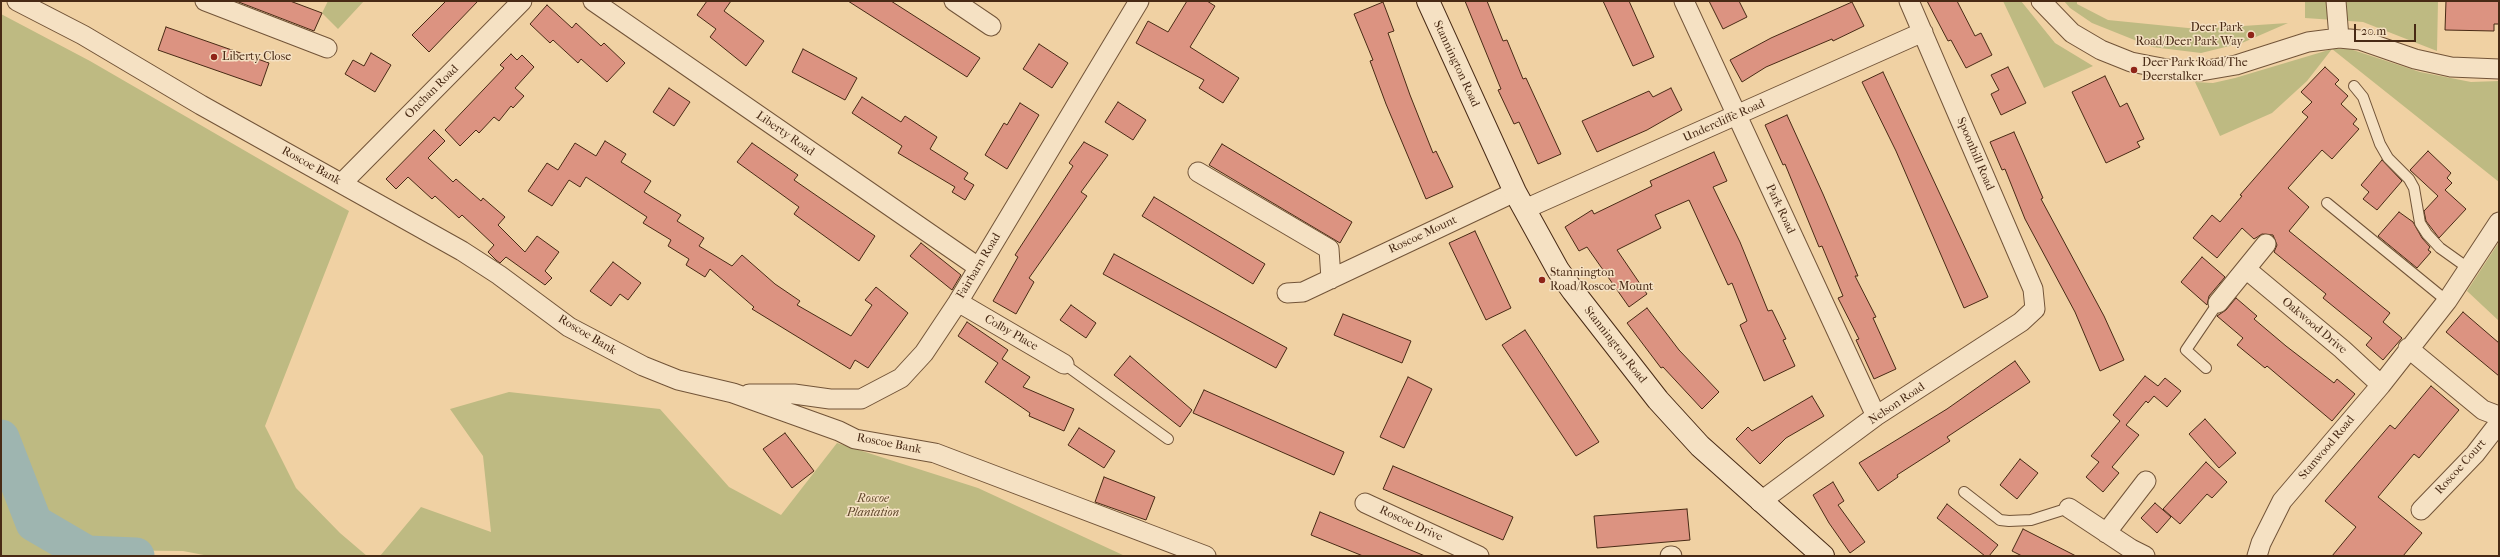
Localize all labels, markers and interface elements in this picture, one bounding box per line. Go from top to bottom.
scale bar [2356,16,2418,42]
street label: Stannington Road [1430,19,1482,109]
place label: Deer Park Road/Deer Park Way [2136,21,2243,49]
text: 20 m [2361,24,2386,38]
marker: Deer Park Road/Deer Park Way [2246,30,2256,40]
place label: Liberty Close [222,50,291,64]
marker: Liberty Close [209,52,219,62]
place label: Deer Park Road/The Deerstalker [2142,56,2248,84]
street label: Onchan Road [402,62,462,122]
marker: Deer Park Road/The Deerstalker [2129,65,2139,75]
street label: Undercliffe Road [1681,96,1767,146]
street label: Liberty Road [753,109,817,159]
street label: Spoonhill Road [1953,115,1997,193]
street label: Roscoe Bank [279,144,343,188]
street label: Park Road [1762,182,1798,236]
street label: Roscoe Mount [1387,213,1459,257]
street label: Fairbarn Road [954,231,1004,301]
place label: Stannington Road/Roscoe Mount [1550,266,1653,294]
marker: Stannington Road/Roscoe Mount [1537,275,1547,285]
street label: Oakwood Drive [2279,295,2349,357]
street label: Stannington Road [1581,304,1649,386]
street label: Roscoe Bank [555,312,619,358]
street label: Colby Place [982,312,1040,354]
street label: Nelson Road [1866,380,1928,428]
street label: Stanwood Road [2296,413,2358,483]
street label: Roscoe Bank [856,431,922,457]
street label: Roscoe Court [2432,436,2490,498]
park label: Roscoe Plantation [847,492,899,520]
street label: Roscoe Drive [1377,503,1445,545]

